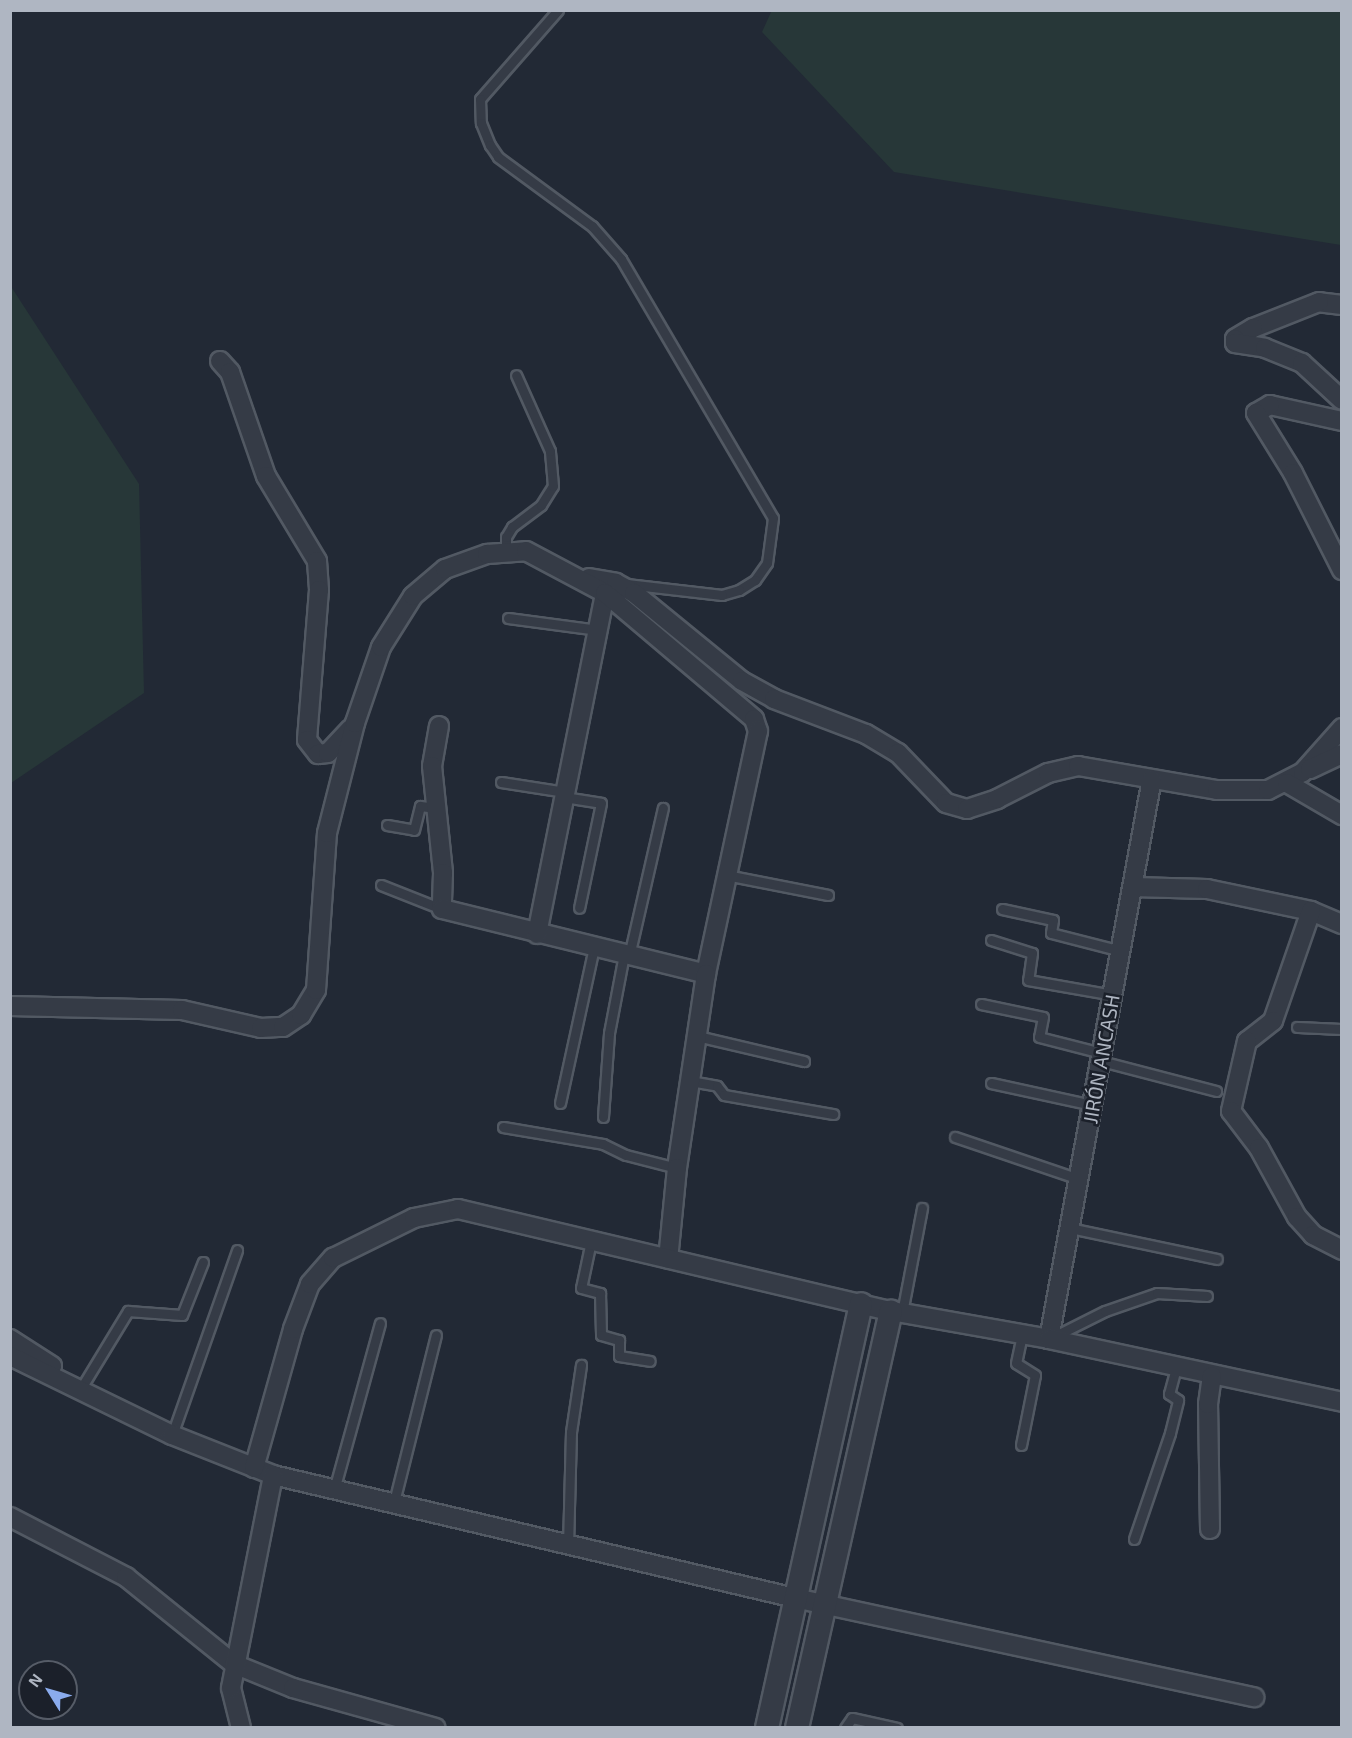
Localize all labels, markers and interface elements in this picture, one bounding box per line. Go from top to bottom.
street label: JIRÓN ANCASH [1078,992,1124,1126]
north arrow [18,1660,78,1720]
text: N [24,1670,46,1690]

